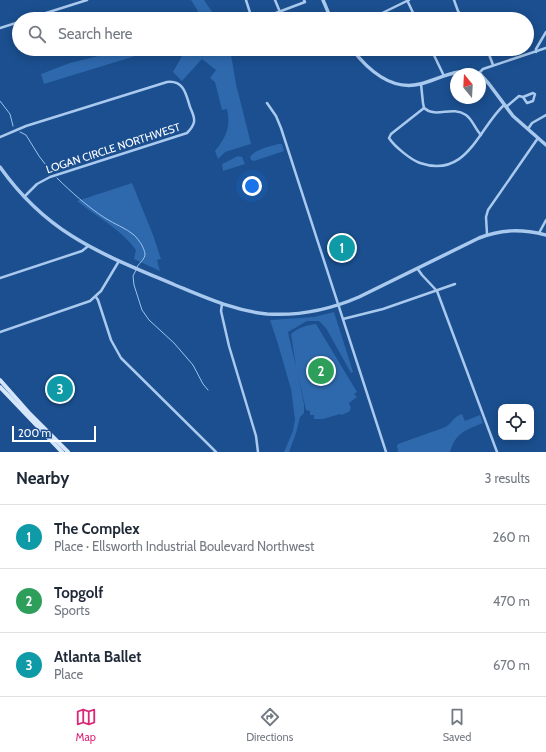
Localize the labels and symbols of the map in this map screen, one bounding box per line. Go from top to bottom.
north arrow [450,68,486,104]
street label: LOGAN CIRCLE NORTHWEST [44,120,182,176]
your location [242,176,262,196]
pin: 1 [329,233,355,263]
pin: 2 [308,356,334,386]
pin: 3 [47,374,73,404]
scale bar [12,424,96,443]

